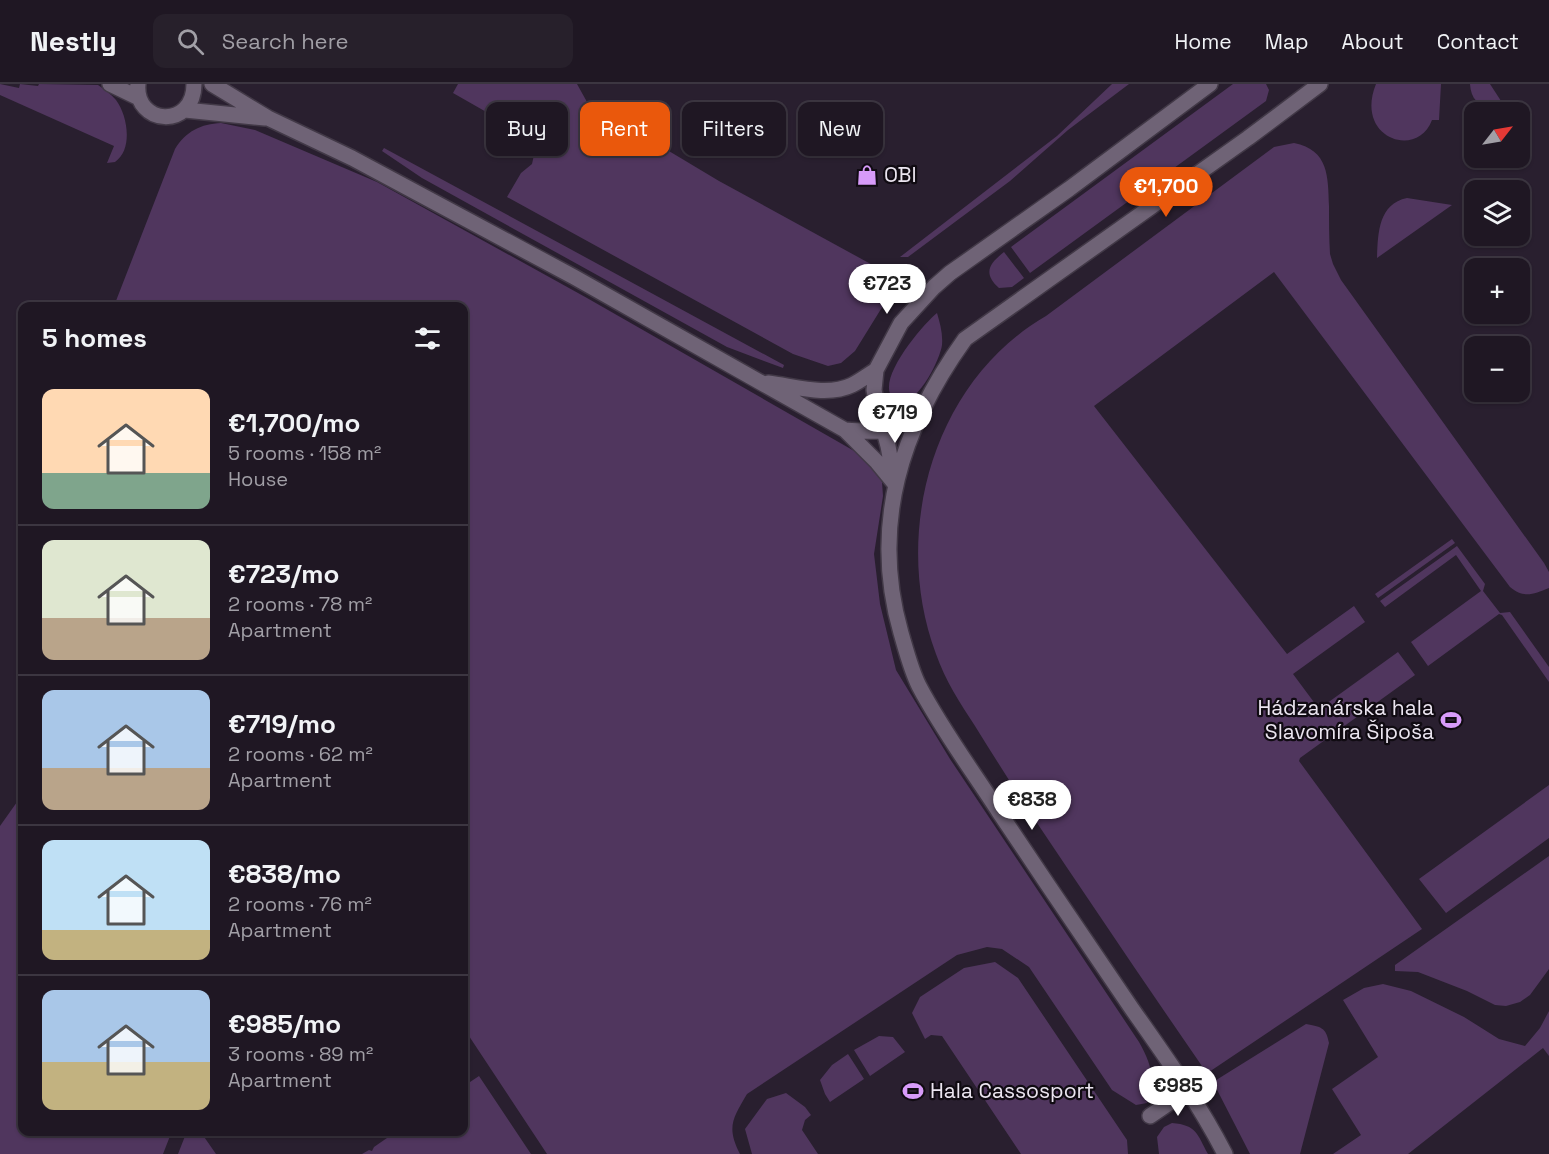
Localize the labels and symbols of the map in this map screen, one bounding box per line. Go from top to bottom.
north arrow [1464,102,1530,168]
place label: OBI [884,161,917,188]
shop icon: OBI [855,163,879,187]
pin: €1,700 [1117,167,1215,218]
pin: €723 [851,264,923,315]
pin: €719 [859,393,931,444]
place label: Hádzanárska hala Slavomíra Šipoša [1258,694,1434,745]
sports icon: Hádzanárska hala Slavomíra Šipoša [1439,708,1463,732]
pin: €838 [996,780,1068,831]
pin: €985 [1142,1066,1214,1117]
place label: Hala Cassosport [930,1077,1094,1104]
sports icon: Hala Cassosport [901,1079,925,1103]

